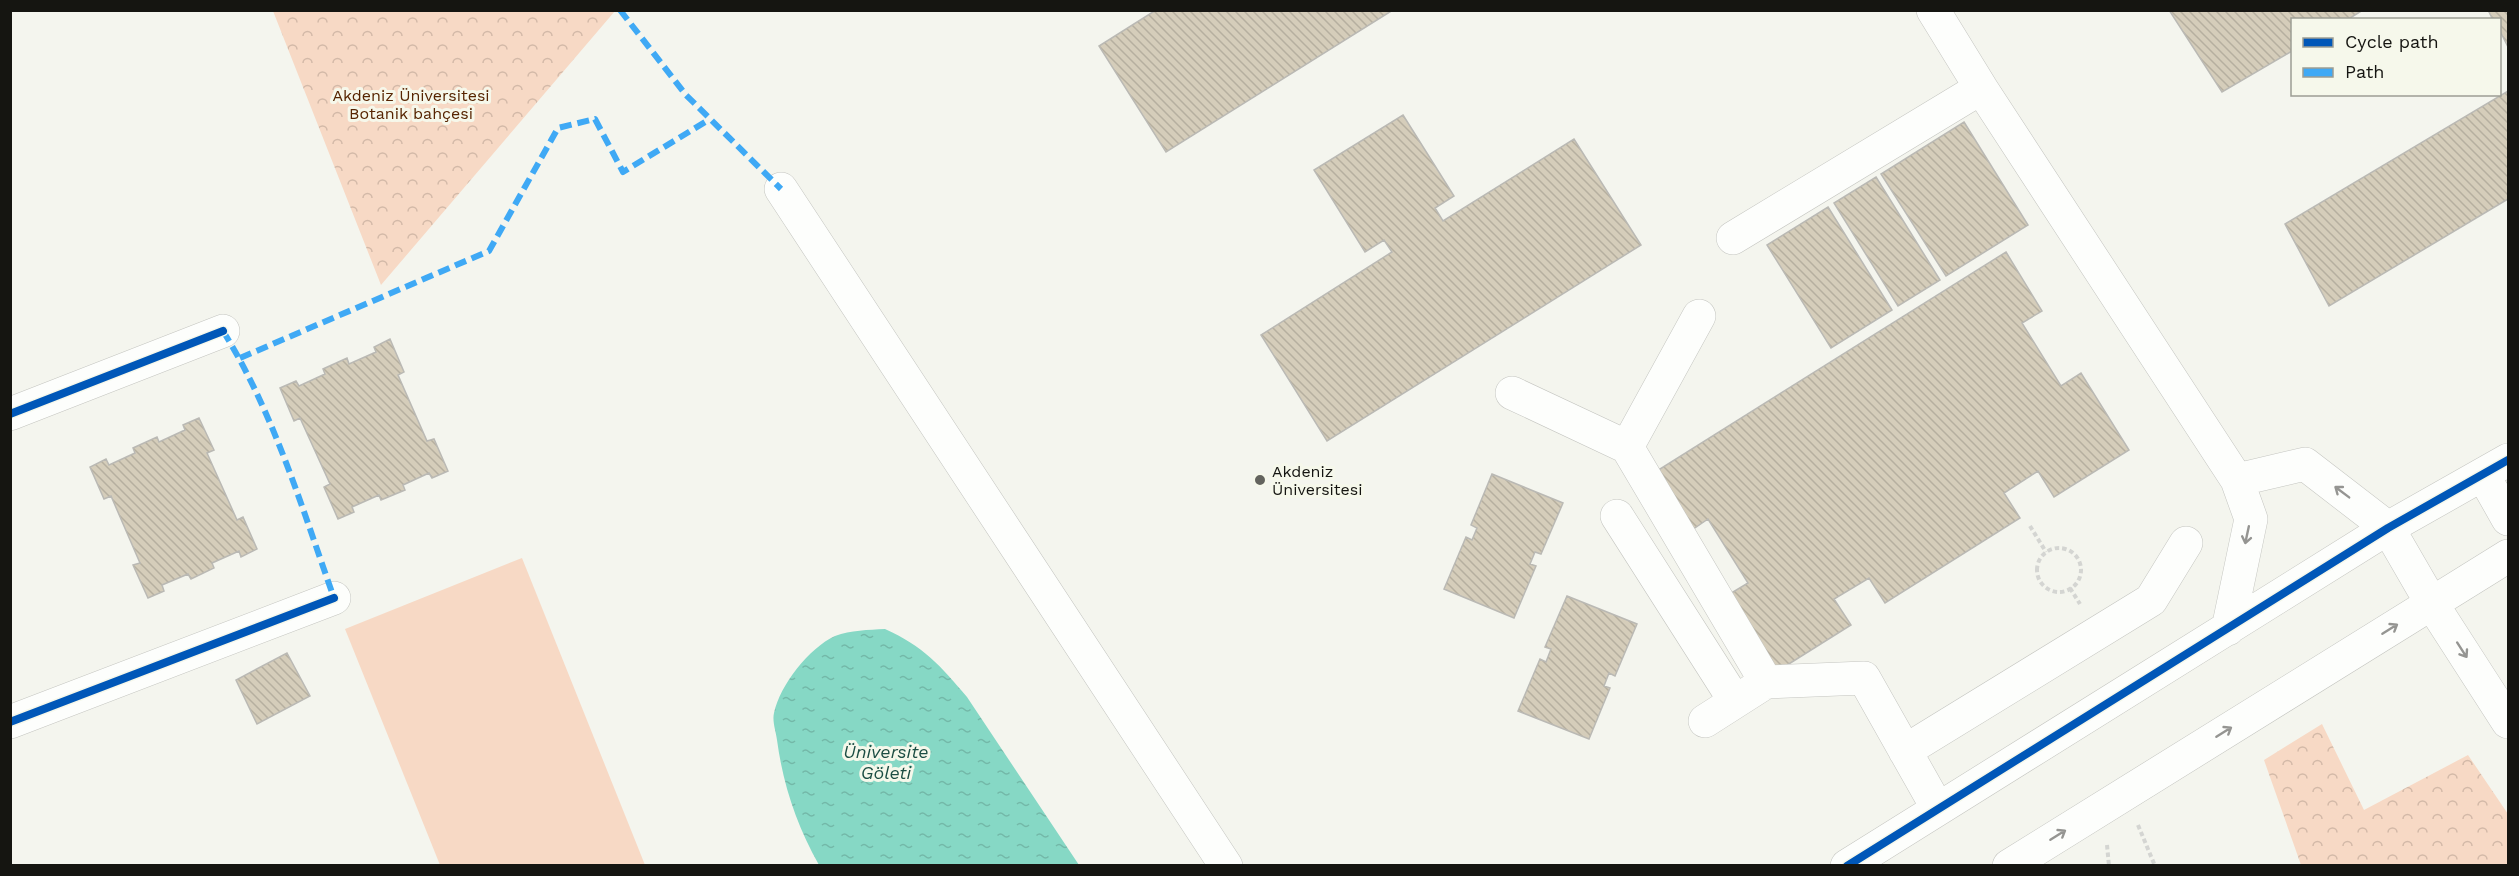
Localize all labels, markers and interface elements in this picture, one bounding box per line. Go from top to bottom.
legend [2291,18,2501,96]
text: Cycle path [2345,31,2439,52]
text: Path [2345,61,2385,82]
park label: Akdeniz Üniversitesi Botanik bahçesi [332,86,490,123]
place label: Akdeniz Üniversitesi [1272,462,1362,499]
marker: Akdeniz Üniversitesi [1253,473,1267,487]
one-way arrow [2334,486,2350,499]
one-way arrow [2241,526,2253,545]
one-way arrow [2381,623,2398,635]
one-way arrow [2456,641,2468,658]
one-way arrow [2215,726,2232,738]
water label: Üniversite Göleti [843,741,929,783]
one-way arrow [2050,828,2067,841]

